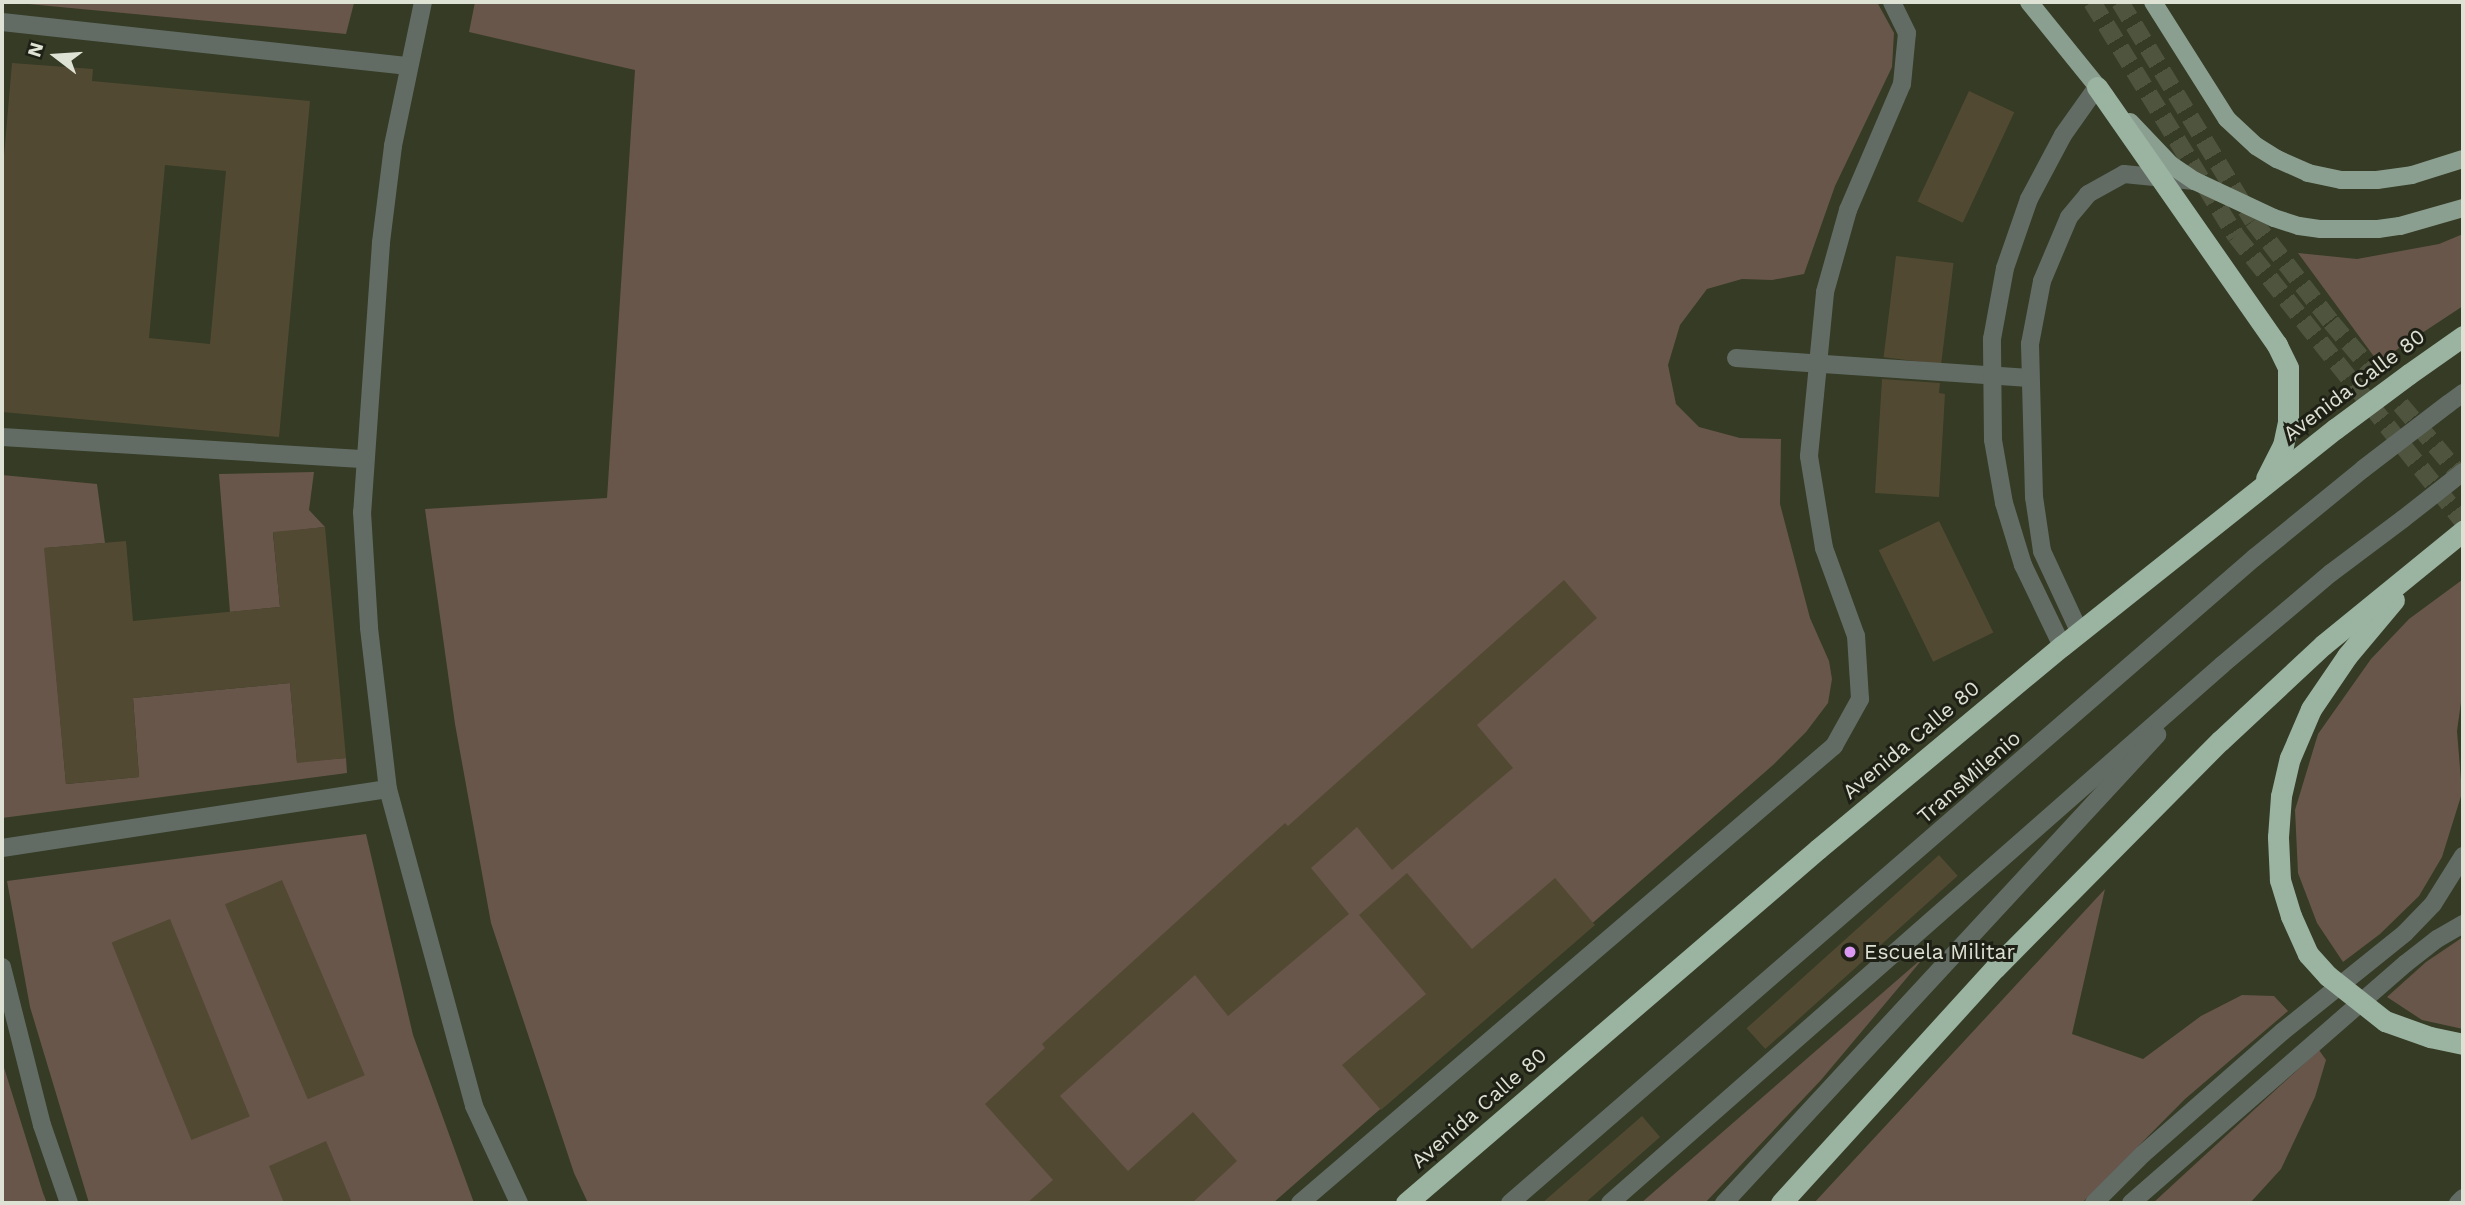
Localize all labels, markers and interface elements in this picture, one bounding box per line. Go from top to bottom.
north arrow [21,21,91,91]
text: N [22,40,48,60]
street label: Avenida Calle 80 [2278,323,2430,447]
street label: Avenida Calle 80 [1837,675,1985,805]
street label: TransMilenio [1912,725,2026,829]
place label: Escuela Militar [1864,939,2016,965]
marker: Escuela Militar [1842,944,1858,960]
street label: Avenida Calle 80 [1406,1042,1552,1174]

